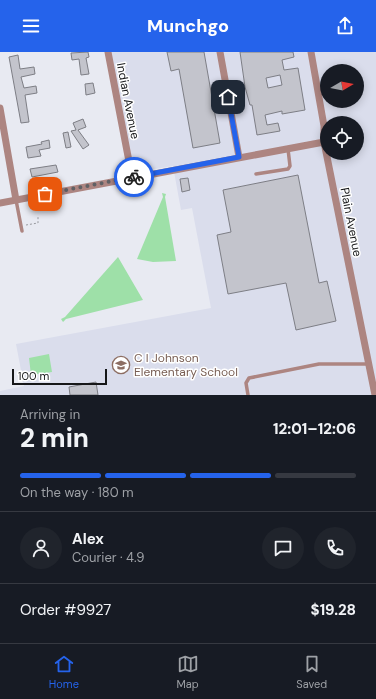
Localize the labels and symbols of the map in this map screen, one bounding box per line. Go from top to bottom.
street label: Indian Avenue [113,61,143,141]
north arrow [320,64,364,108]
pin [211,80,245,114]
courier [114,157,154,197]
pin [28,177,62,211]
street label: Plain Avenue [336,186,366,258]
place label: C I Johnson Elementary School [134,350,238,380]
school or university icon: C I Johnson Elementary School [111,355,131,375]
scale bar [12,367,107,386]

